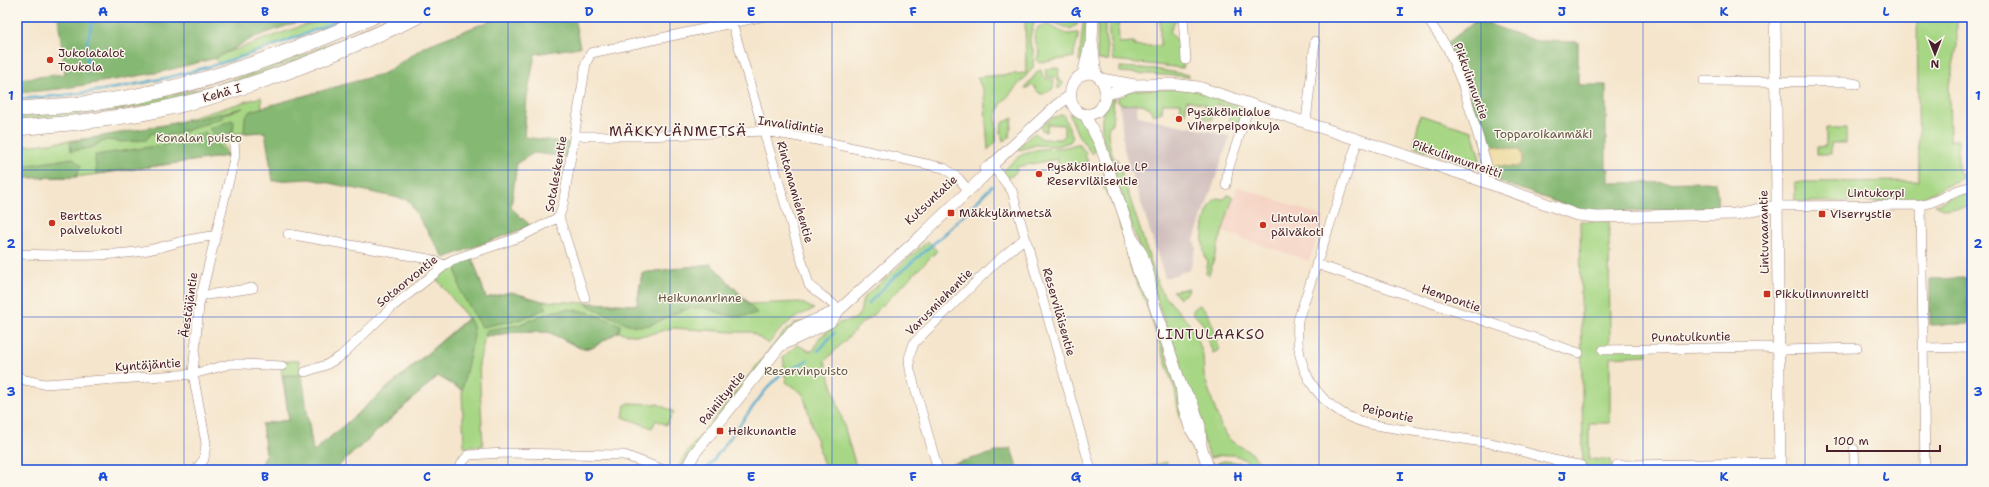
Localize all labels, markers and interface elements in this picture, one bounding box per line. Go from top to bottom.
text: A [98,3,108,20]
text: B [261,3,269,20]
text: C [423,3,431,20]
text: D [584,3,594,20]
text: E [747,3,756,20]
text: F [909,3,917,20]
text: G [1071,3,1082,20]
text: H [1233,3,1243,20]
text: I [1396,3,1404,20]
text: J [1558,3,1566,20]
text: K [1720,3,1729,20]
text: L [1882,3,1890,20]
north arrow [1915,34,1955,74]
street label: Pikkulinnuntie [1450,40,1492,122]
place label: Jukolatalot Toukola [58,45,125,75]
marker: Jukolatalot Toukola [45,55,55,65]
text: N [1930,56,1939,71]
street label: Kehä I [201,80,244,106]
text: 1 [8,87,14,104]
text: 1 [1975,87,1981,104]
place label: Pysäköintialue Viherpeiponkuja [1187,104,1280,134]
street label: Invalidintie [757,112,825,138]
marker: Pysäköintialue Viherpeiponkuja [1174,114,1184,124]
district label: MÄKKYLÄNMETSÄ [609,122,747,140]
park label: Topparoikanmäki [1494,126,1592,142]
park label: Konalan puisto [156,130,242,146]
street label: Sotaleskentie [541,134,571,213]
street label: Pikkulinnunreitti [1410,136,1504,182]
street label: Rintamamiehentie [773,139,817,245]
place label: Pysäköintialue LP Reserviläisentie [1047,159,1148,189]
marker: Pysäköintialue LP Reserviläisentie [1034,169,1044,179]
street label: Kutsuntatie [901,171,961,228]
street label: Lintukorpi [1847,185,1905,201]
street label: Lintuvaarantie [1755,190,1773,274]
place label: Mäkkylänmetsä [959,205,1052,221]
place label: Viserrystie [1830,206,1892,222]
place label: Berttas palvelukoti [60,208,123,238]
marker: Mäkkylänmetsä [946,208,956,218]
marker: Viserrystie [1817,209,1827,219]
place label: Lintulan päiväkoti [1271,210,1324,240]
marker: Berttas palvelukoti [47,218,57,228]
marker: Lintulan päiväkoti [1258,220,1268,230]
text: 2 [6,235,16,252]
text: 2 [1973,235,1983,252]
street label: Sotaorvontie [373,251,441,311]
street label: Varusmiehentie [902,265,976,339]
street label: Reserviläisentie [1039,266,1079,358]
street label: Äestäjäntie [176,271,202,339]
street label: Hempontie [1419,280,1483,316]
place label: Pikkulinnunreitti [1775,286,1869,302]
marker: Pikkulinnunreitti [1762,289,1772,299]
park label: Heikunanrinne [658,290,742,306]
district label: LINTULAAKSO [1157,325,1265,343]
street label: Punatulkuntie [1651,328,1731,346]
street label: Kyntäjäntie [114,355,182,375]
park label: Reservinpuisto [764,363,848,379]
street label: Painiityntie [695,368,749,428]
text: 3 [6,383,16,400]
text: 3 [1973,383,1983,400]
street label: Peipontie [1361,400,1416,426]
place label: Heikunantie [728,423,797,439]
marker: Heikunantie [715,426,725,436]
scale bar [1827,427,1940,453]
text: 100 m [1833,433,1869,449]
text: A [98,468,108,485]
text: B [261,468,269,485]
text: C [423,468,431,485]
text: D [584,468,594,485]
text: E [747,468,756,485]
text: F [909,468,917,485]
text: G [1071,468,1082,485]
text: H [1233,468,1243,485]
text: I [1396,468,1404,485]
text: J [1558,468,1566,485]
text: K [1720,468,1729,485]
text: L [1882,468,1890,485]

